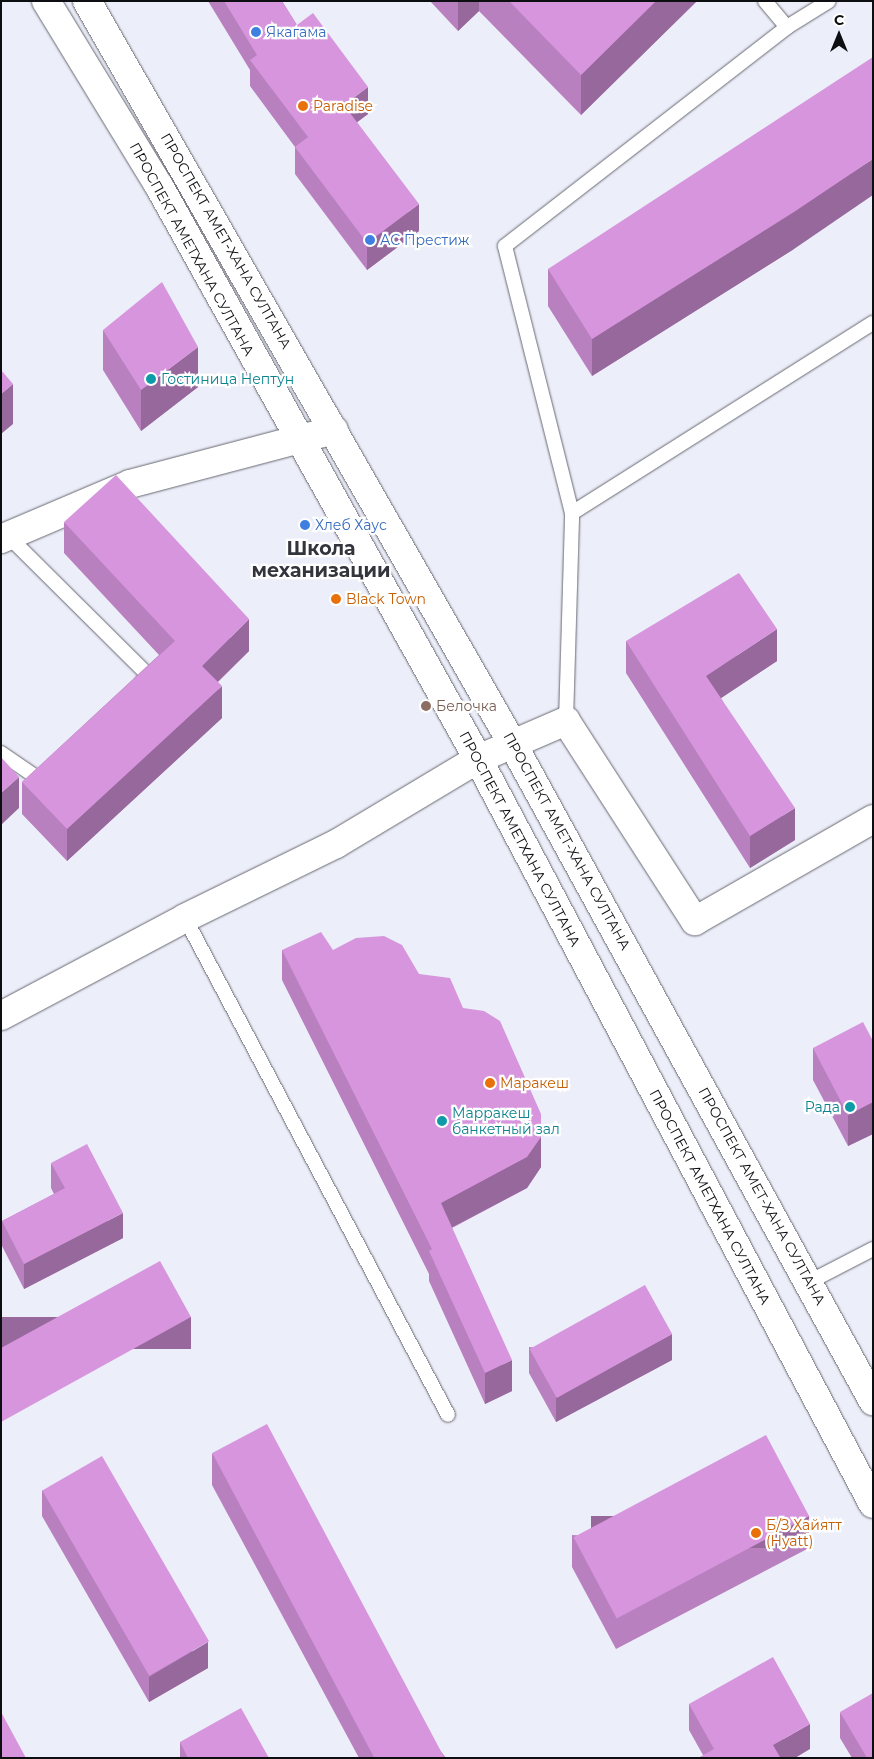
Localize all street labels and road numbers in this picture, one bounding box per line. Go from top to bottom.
street label: ПРОСПЕКТ АМЕТ-ХАНА СУЛТАНА [157,130,295,352]
street label: ПРОСПЕКТ АМЕТХАНА СУЛТАНА [126,139,258,359]
street label: ПРОСПЕКТ АМЕТХАНА СУЛТАНА [456,729,584,949]
street label: ПРОСПЕКТ АМЕТ-ХАНА СУЛТАНА [500,729,634,953]
street label: ПРОСПЕКТ АМЕТ-ХАНА СУЛТАНА [695,1084,829,1308]
street label: ПРОСПЕКТ АМЕТХАНА СУЛТАНА [646,1087,774,1307]

